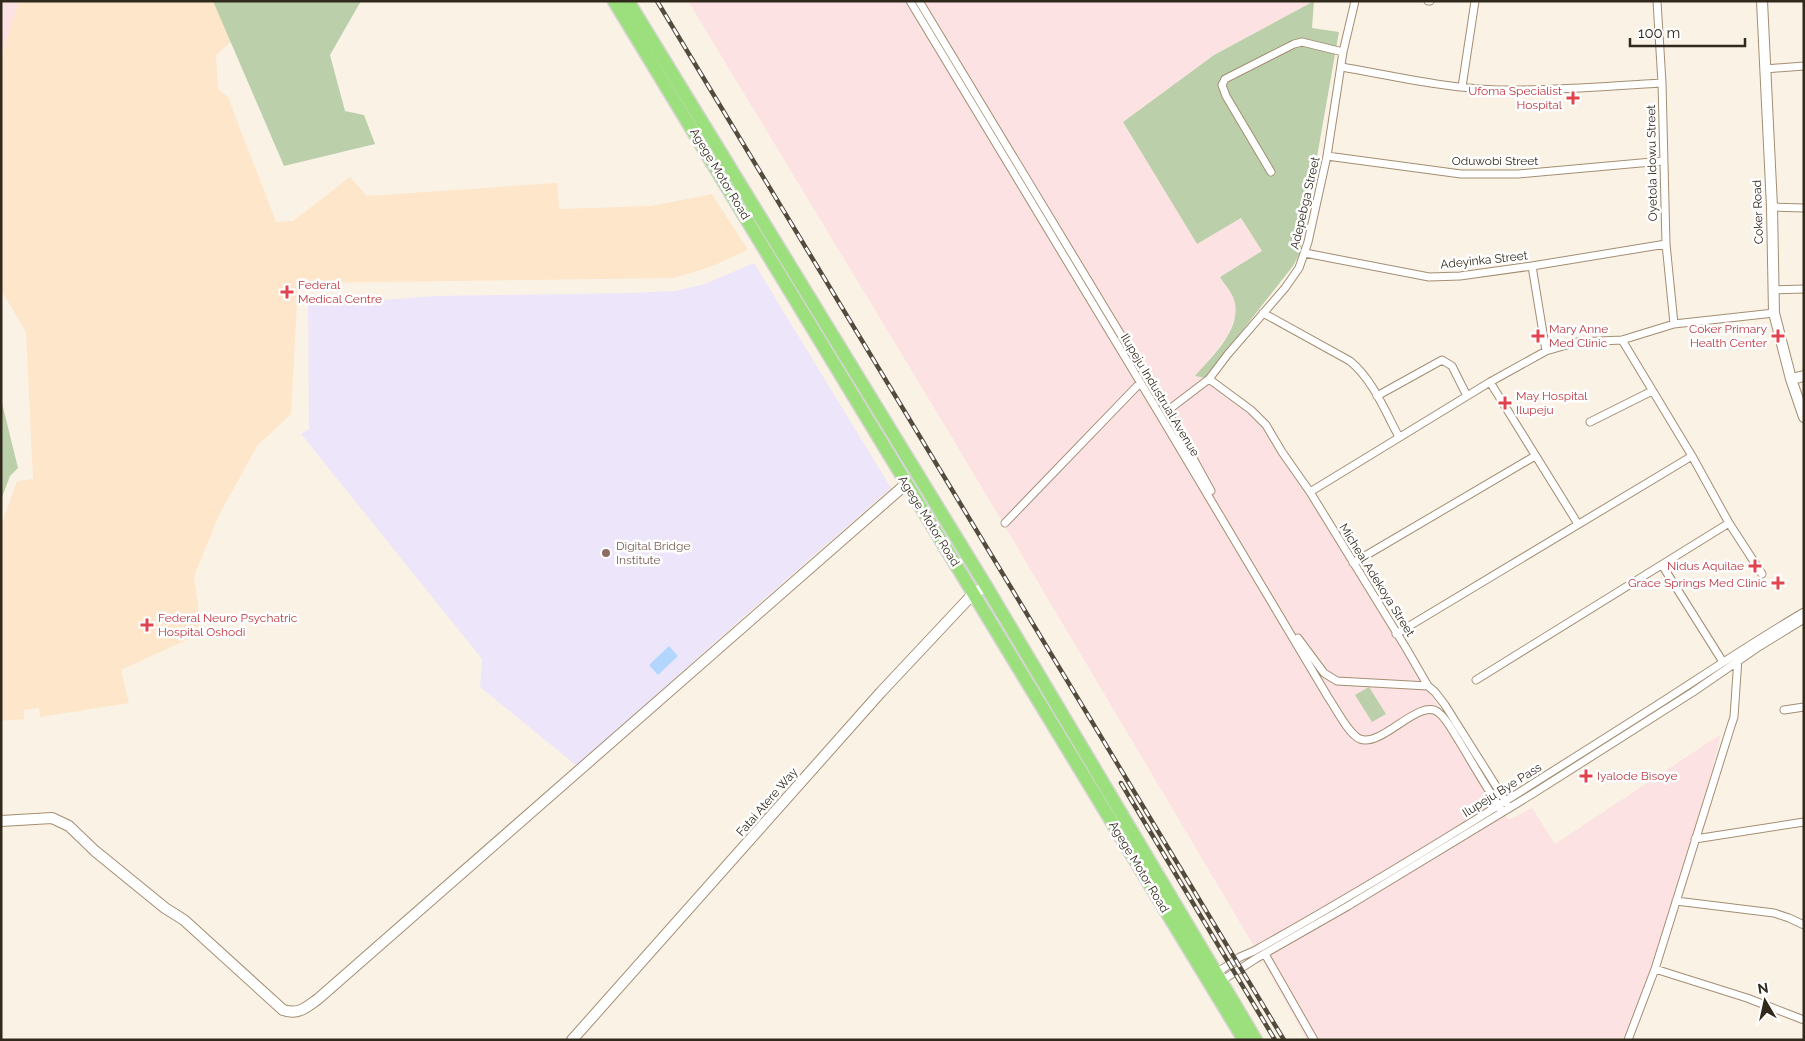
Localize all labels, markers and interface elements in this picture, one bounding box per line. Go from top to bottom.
scale bar [1630,15,1745,47]
text: 100 m [1638,24,1680,42]
place label: Ufoma Specialist Hospital [1468,84,1563,112]
marker: Ufoma Specialist Hospital [1566,91,1580,105]
street label: Oyetola Idowu Street [1644,105,1660,221]
street label: Agege Motor Road [687,126,753,222]
street label: Oduwobi Street [1452,154,1538,168]
street label: Adepebga Street [1288,155,1322,251]
street label: Coker Road [1750,180,1766,244]
street label: Adeyinka Street [1440,248,1528,272]
place label: Federal Medical Centre [298,278,382,306]
marker: Federal Medical Centre [280,285,294,299]
place label: Mary Anne Med Clinic [1549,322,1608,350]
place label: Coker Primary Health Center [1689,322,1768,350]
marker: Mary Anne Med Clinic [1531,329,1545,343]
marker: Coker Primary Health Center [1771,329,1785,343]
street label: Ilupeju Industrual Avenue [1118,331,1202,459]
place label: May Hospital Ilupeju [1516,389,1588,417]
marker: May Hospital Ilupeju [1498,396,1512,410]
street label: Agege Motor Road [895,473,963,569]
street label: Micheal Adekoya Street [1336,521,1418,639]
place label: Digital Bridge Institute [616,539,691,567]
marker: Digital Bridge Institute [600,547,612,559]
place label: Nidus Aquilae [1667,559,1744,573]
marker: Nidus Aquilae [1748,559,1762,573]
place label: Grace Springs Med Clinic [1628,576,1767,590]
marker: Grace Springs Med Clinic [1771,576,1785,590]
place label: Federal Neuro Psychatric Hospital Oshodi [158,611,298,639]
marker: Federal Neuro Psychatric Hospital Oshodi [140,618,154,632]
street label: Ilupeju Bye Pass [1460,760,1544,820]
street label: Fatai Atere Way [734,765,801,839]
marker: Iyalode Bisoye [1579,769,1593,783]
place label: Iyalode Bisoye [1597,769,1677,783]
street label: Agege Motor Road [1106,819,1172,915]
north arrow [1740,976,1790,1026]
text: N [1756,979,1769,997]

